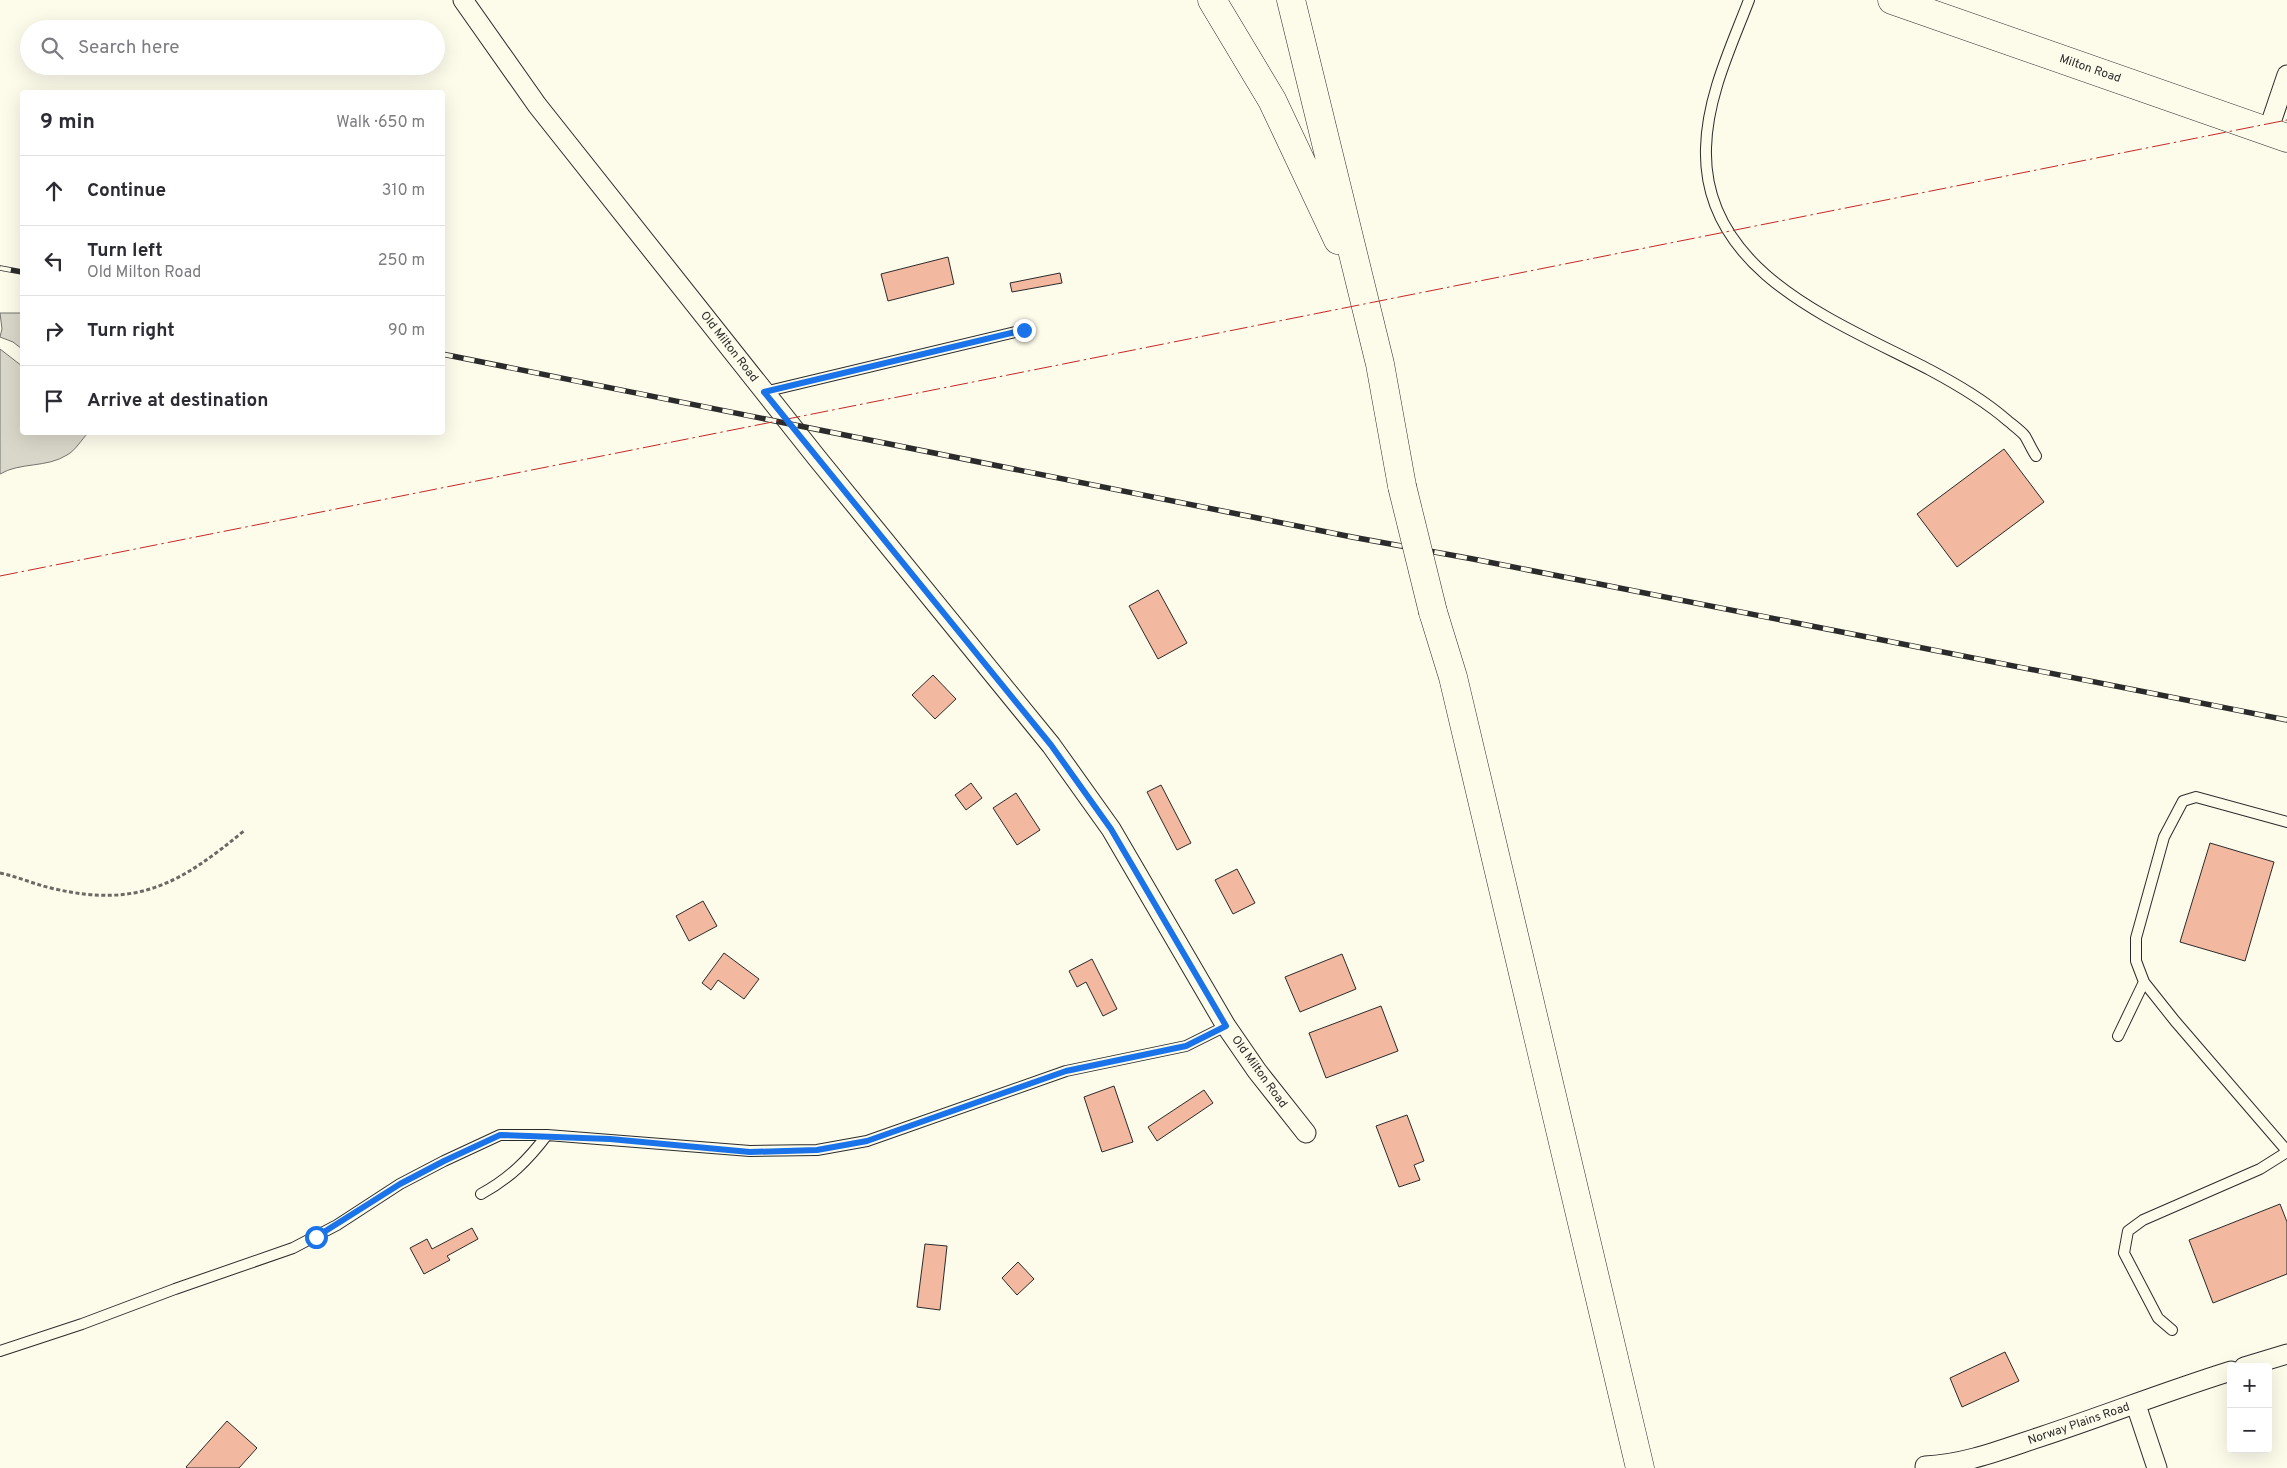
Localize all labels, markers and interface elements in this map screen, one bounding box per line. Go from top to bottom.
search box [20,20,445,75]
icon: search [38,34,66,62]
text: Search here [78,36,180,60]
street label: Milton Road [2057,51,2123,87]
text: 9 min [40,109,95,136]
text: Walk · 650 m [336,113,425,133]
icon: ahead [40,177,68,205]
text: Continue [87,179,166,203]
text: 310 m [382,181,425,201]
text: Turn left [87,239,163,263]
icon: left [40,247,68,275]
text: 250 m [378,251,425,271]
text: Old Milton Road [87,263,201,283]
street label: Old Milton Road [696,308,762,386]
icon: right [40,317,68,345]
text: Turn right [87,319,175,343]
route end [1013,319,1036,342]
text: 90 m [388,321,425,341]
icon: arrive [40,387,68,415]
text: Arrive at destination [87,389,268,413]
street label: Old Milton Road [1227,1033,1291,1111]
route start [305,1226,328,1249]
map controls [2227,1363,2272,1453]
button: + [2227,1363,2272,1408]
street label: Norway Plains Road [2026,1399,2132,1449]
button: − [2227,1408,2272,1453]

